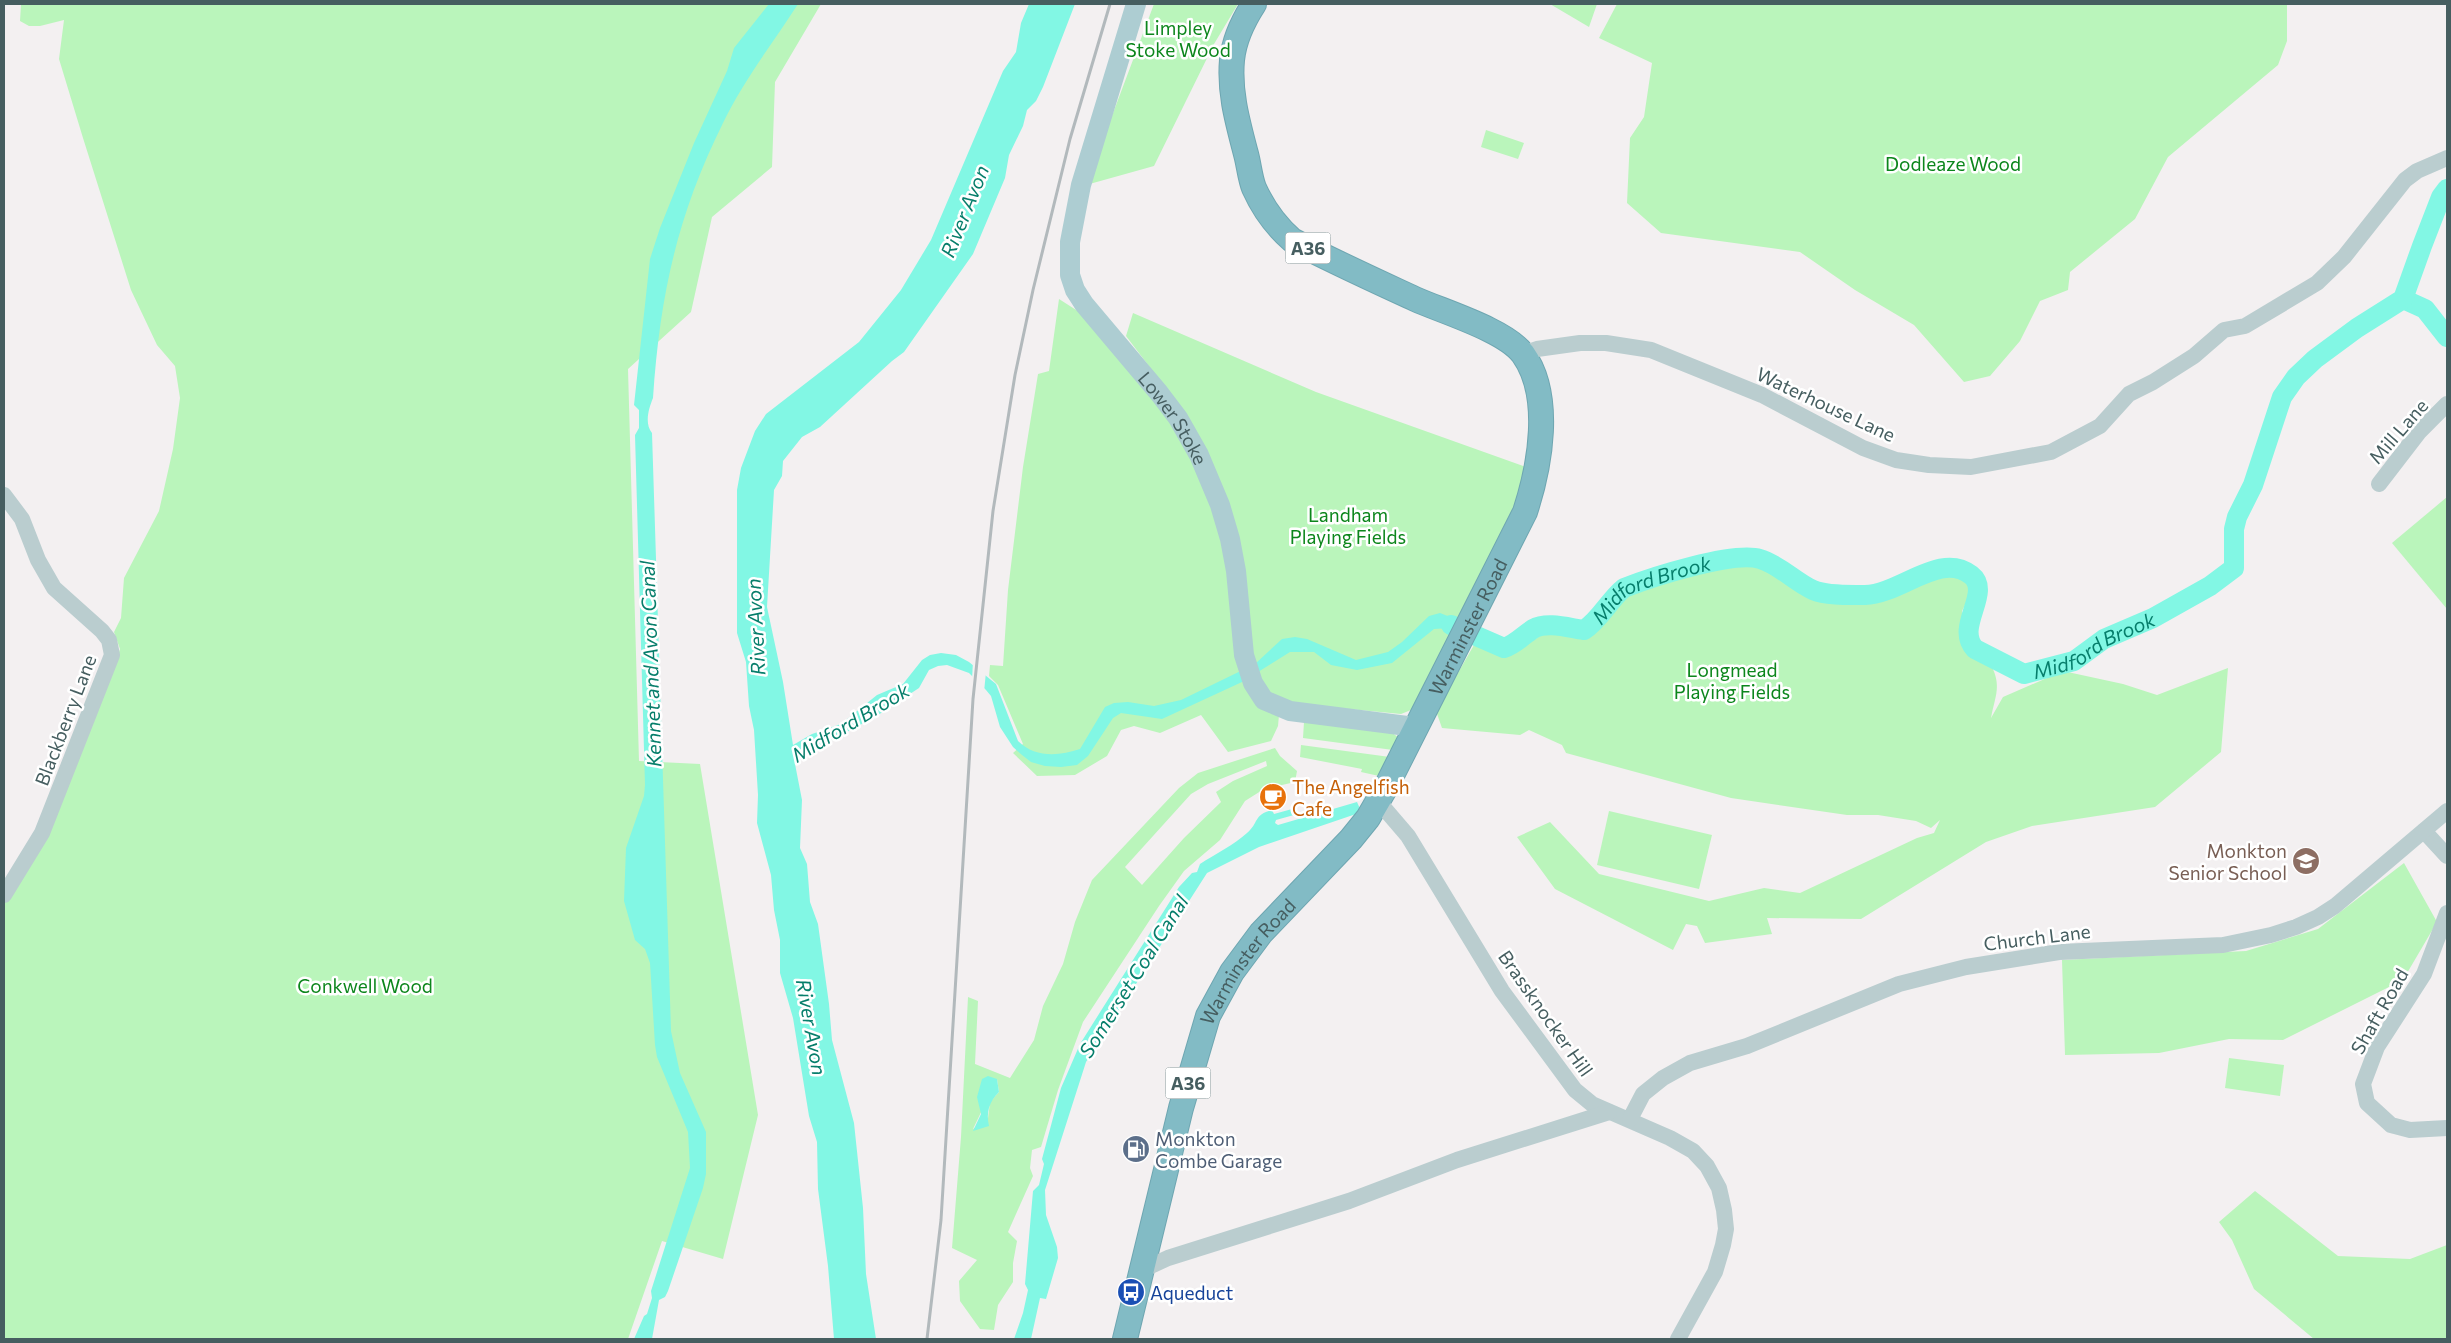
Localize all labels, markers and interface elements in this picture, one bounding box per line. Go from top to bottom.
park label: Limpley Stoke Wood [1125,16,1231,61]
park label: Dodleaze Wood [1885,152,2021,175]
water label: River Avon [935,161,993,261]
road number: A36 [1286,232,1330,264]
street label: Waterhouse Lane [1753,362,1899,446]
street label: Lower Stoke [1134,366,1213,468]
street label: Mill Lane [2364,394,2432,468]
park label: Landham Playing Fields [1290,503,1406,548]
water label: Midford Brook [1586,550,1714,628]
street label: Warminster Road [1423,554,1511,699]
water label: Kennet and Avon Canal [634,559,666,768]
water label: River Avon [740,578,770,676]
water label: Midford Brook [2030,606,2160,683]
street label: Blackberry Lane [29,651,101,789]
park label: Longmead Playing Fields [1674,658,1790,703]
water label: Midford Brook [787,677,914,767]
place label: The Angelfish Cafe [1292,775,1410,820]
cafe icon: The Angelfish Cafe [1258,782,1288,812]
place label: Monkton Senior School [2169,839,2287,884]
school or university icon: Monkton Senior School [2291,846,2321,876]
water label: Somerset Coal Canal [1073,890,1193,1062]
street label: Warminster Road [1194,893,1300,1028]
street label: Church Lane [1982,919,2092,955]
street label: Brassknocker Hill [1494,945,1598,1081]
street label: Shaft Road [2345,964,2413,1058]
park label: Conkwell Wood [297,974,433,997]
water label: River Avon [792,977,832,1077]
road number: A36 [1166,1068,1210,1098]
place label: Monkton Combe Garage [1155,1127,1282,1172]
fuel station icon: Monkton Combe Garage [1121,1134,1151,1164]
bus stop icon: Aqueduct [1116,1277,1146,1307]
place label: Aqueduct [1150,1281,1233,1304]

